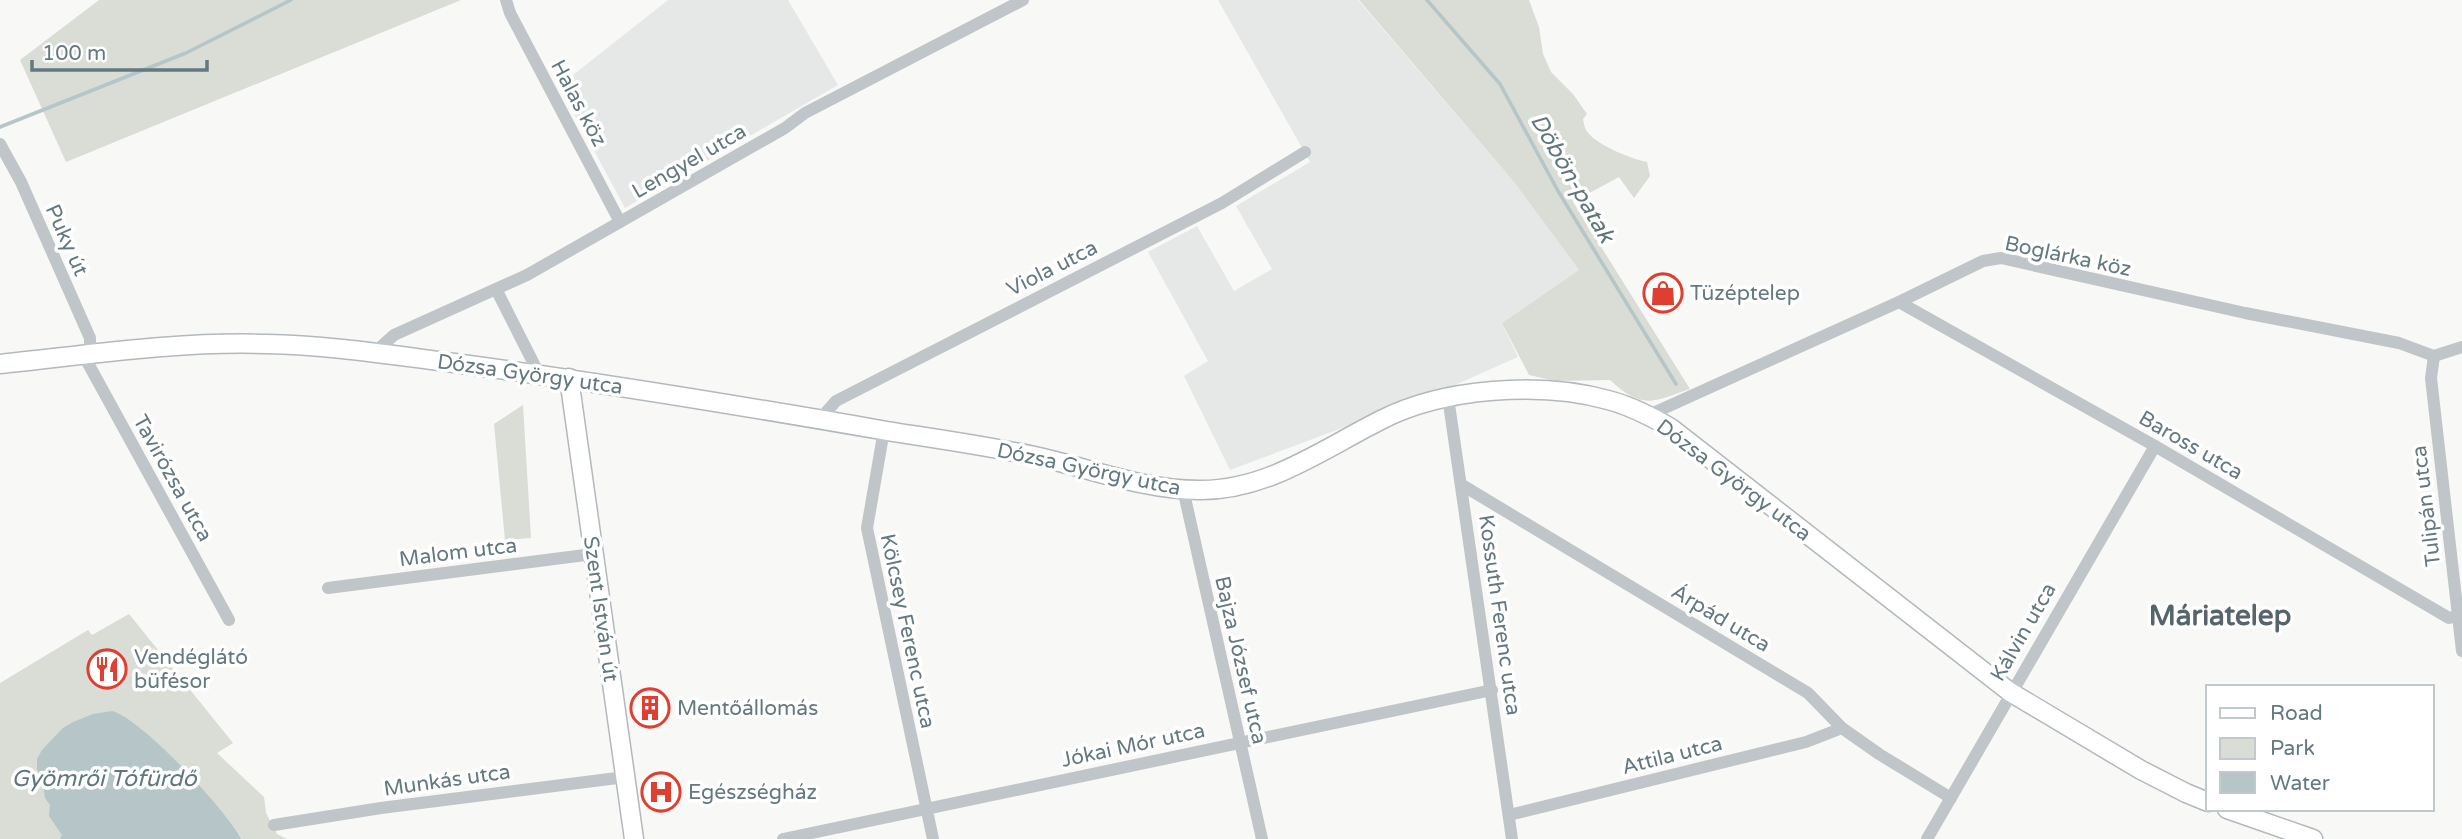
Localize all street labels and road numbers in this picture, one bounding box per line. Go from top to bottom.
street label: Halas köz [545,56,612,151]
street label: Lengyel utca [628,119,751,204]
street label: Puky út [40,201,93,280]
street label: Boglárka köz [2002,231,2133,282]
street label: Viola utca [1003,235,1102,302]
street label: Dózsa György utca [436,349,624,400]
street label: Baross utca [2134,406,2247,485]
street label: Tavirózsa utca [127,411,218,546]
street label: Dózsa György utca [1651,414,1816,547]
street label: Dózsa György utca [995,438,1183,501]
street label: Tulipán utca [2407,444,2446,568]
street label: Kossuth Ferenc utca [1473,513,1526,717]
street label: Kölcsey Ferenc utca [875,531,940,731]
street label: Malom utca [398,533,518,572]
street label: Szent István út [578,535,623,684]
street label: Bajza József utca [1209,574,1272,746]
street label: Árpád utca [1667,579,1775,658]
street label: Kálvin utca [1985,579,2062,686]
street label: Jókai Mór utca [1059,718,1207,773]
street label: Attila utca [1619,731,1725,780]
street label: Munkás utca [382,759,512,802]

